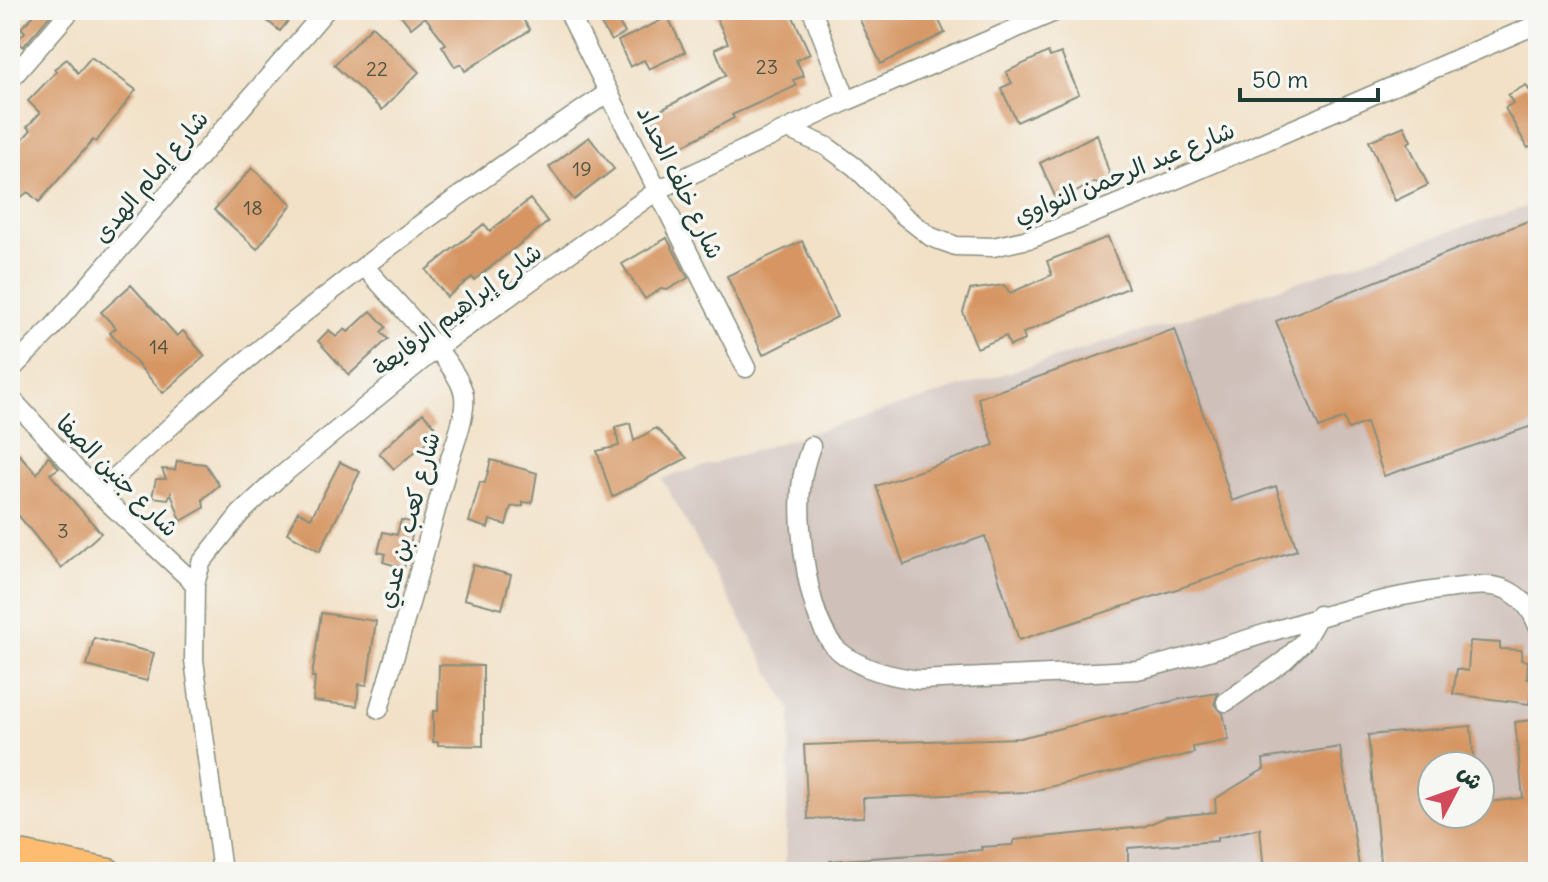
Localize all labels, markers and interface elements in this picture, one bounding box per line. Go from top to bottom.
scale bar [1240,52,1378,102]
house number: 23 [756,54,778,79]
house number: 22 [366,56,388,81]
text: 50 m [1252,64,1308,94]
street label: شارع خلف الحداد [628,100,731,265]
street label: شارع إمام الهدى [86,103,217,251]
street label: شارع عبد الرحمن النواوي [1009,114,1240,233]
house number: 19 [572,156,592,181]
house number: 18 [243,195,263,220]
street label: شارع إبراهيم الرفايعة [367,236,550,385]
house number: 14 [149,334,169,359]
street label: شارع جنين الصفا [48,407,186,545]
street label: شارع كعب بن عدي [370,429,449,612]
house number: 3 [57,518,69,543]
north arrow [1416,750,1496,830]
text: ش [1453,759,1490,795]

